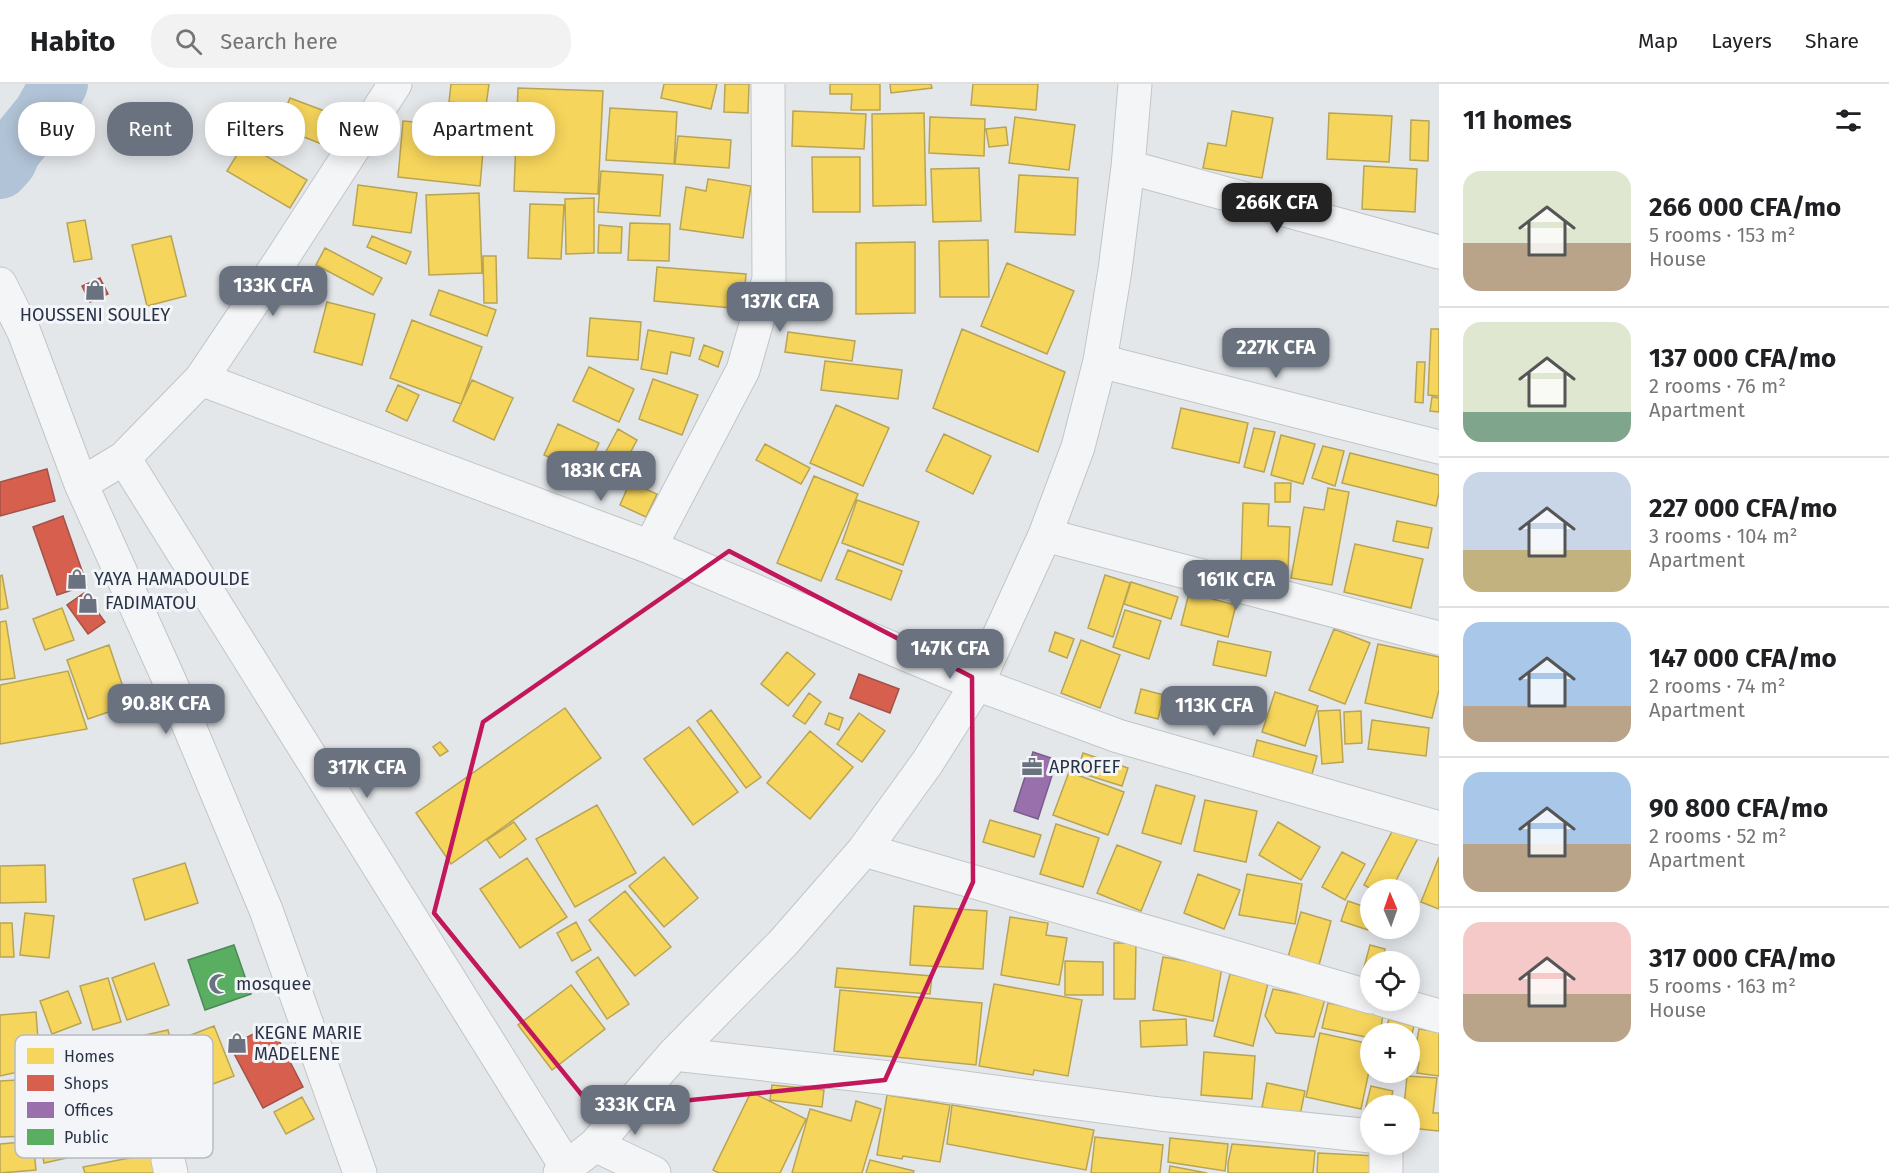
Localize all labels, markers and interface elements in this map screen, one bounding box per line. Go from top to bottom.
search box [151,14,571,68]
text: Habito [30,25,115,58]
icon: search [172,25,205,58]
text: Search here [220,28,338,55]
text: Map [1638,28,1678,54]
text: Layers [1711,28,1772,54]
text: Share [1805,28,1859,54]
chip: Buy [18,102,95,156]
chip: Rent [107,102,193,156]
chip: Filters [205,102,305,156]
chip: New [317,102,400,156]
chip: Apartment [412,102,555,156]
icon: filters [1832,104,1865,137]
text: 11 homes [1463,105,1572,136]
pin: 266K CFA [1215,183,1339,234]
text: 266K CFA [1236,190,1318,214]
text: 266 000 CFA/mo [1649,192,1841,223]
icon: home [1511,195,1583,267]
text: 5 rooms · 153 m² [1649,223,1796,247]
text: House [1649,247,1706,271]
pin: 133K CFA [211,266,335,317]
text: 133K CFA [233,273,313,297]
shop icon: HOUSSENI SOULEY [83,278,107,302]
pin: 137K CFA [718,282,842,333]
text: 137K CFA [741,289,819,313]
place label: HOUSSENI SOULEY [20,304,170,326]
pin: 227K CFA [1214,328,1338,379]
text: 227K CFA [1236,335,1316,359]
text: 137 000 CFA/mo [1649,343,1836,374]
icon: home [1511,346,1583,418]
text: 2 rooms · 76 m² [1649,374,1786,398]
text: Apartment [1649,398,1745,422]
pin: 183K CFA [539,451,663,502]
text: 183K CFA [561,458,641,482]
text: 227 000 CFA/mo [1649,493,1837,524]
icon: home [1511,496,1583,568]
text: 3 rooms · 104 m² [1649,524,1797,548]
text: Apartment [1649,548,1745,572]
pin: 161K CFA [1174,560,1298,611]
shop icon: YAYA HAMADOULDE [65,567,89,591]
text: 161K CFA [1197,567,1275,591]
place label: YAYA HAMADOULDE [94,568,250,590]
shop icon: FADIMATOU [76,591,100,615]
place label: FADIMATOU [105,592,197,614]
pin: 147K CFA [888,629,1012,680]
text: 147K CFA [911,636,989,660]
text: 147 000 CFA/mo [1649,643,1837,674]
icon: home [1511,646,1583,718]
text: 2 rooms · 74 m² [1649,674,1786,698]
pin: 90.8K CFA [97,684,235,735]
pin: 113K CFA [1152,686,1276,737]
text: 90.8K CFA [122,691,210,715]
text: 113K CFA [1175,693,1253,717]
text: Apartment [1649,698,1745,722]
pin: 317K CFA [305,748,429,799]
text: 317K CFA [328,755,406,779]
office icon: APROFEF [1020,755,1044,779]
place label: APROFEF [1049,756,1120,778]
text: 90 800 CFA/mo [1649,793,1828,824]
icon: home [1511,796,1583,868]
text: 2 rooms · 52 m² [1649,824,1787,848]
text: Apartment [1649,848,1745,872]
north arrow [1360,879,1420,939]
map controls [1360,879,1420,1155]
text: 317 000 CFA/mo [1649,943,1836,974]
icon: home [1511,946,1583,1018]
button: locate [1360,951,1420,1011]
mosque icon: mosquee [207,972,231,996]
place label: mosquee [236,973,311,995]
text: 5 rooms · 163 m² [1649,974,1796,998]
text: House [1649,998,1706,1022]
place label: KEGNE MARIE MADELENE [254,1022,362,1065]
button: + [1360,1023,1420,1083]
shop icon: KEGNE MARIE MADELENE [225,1031,249,1055]
legend [15,1035,213,1158]
text: Homes [64,1047,114,1066]
text: Shops [64,1074,108,1093]
pin: 333K CFA [573,1085,697,1136]
text: 333K CFA [595,1092,675,1116]
button: − [1360,1095,1420,1155]
text: Offices [64,1101,113,1120]
text: Public [64,1128,109,1147]

